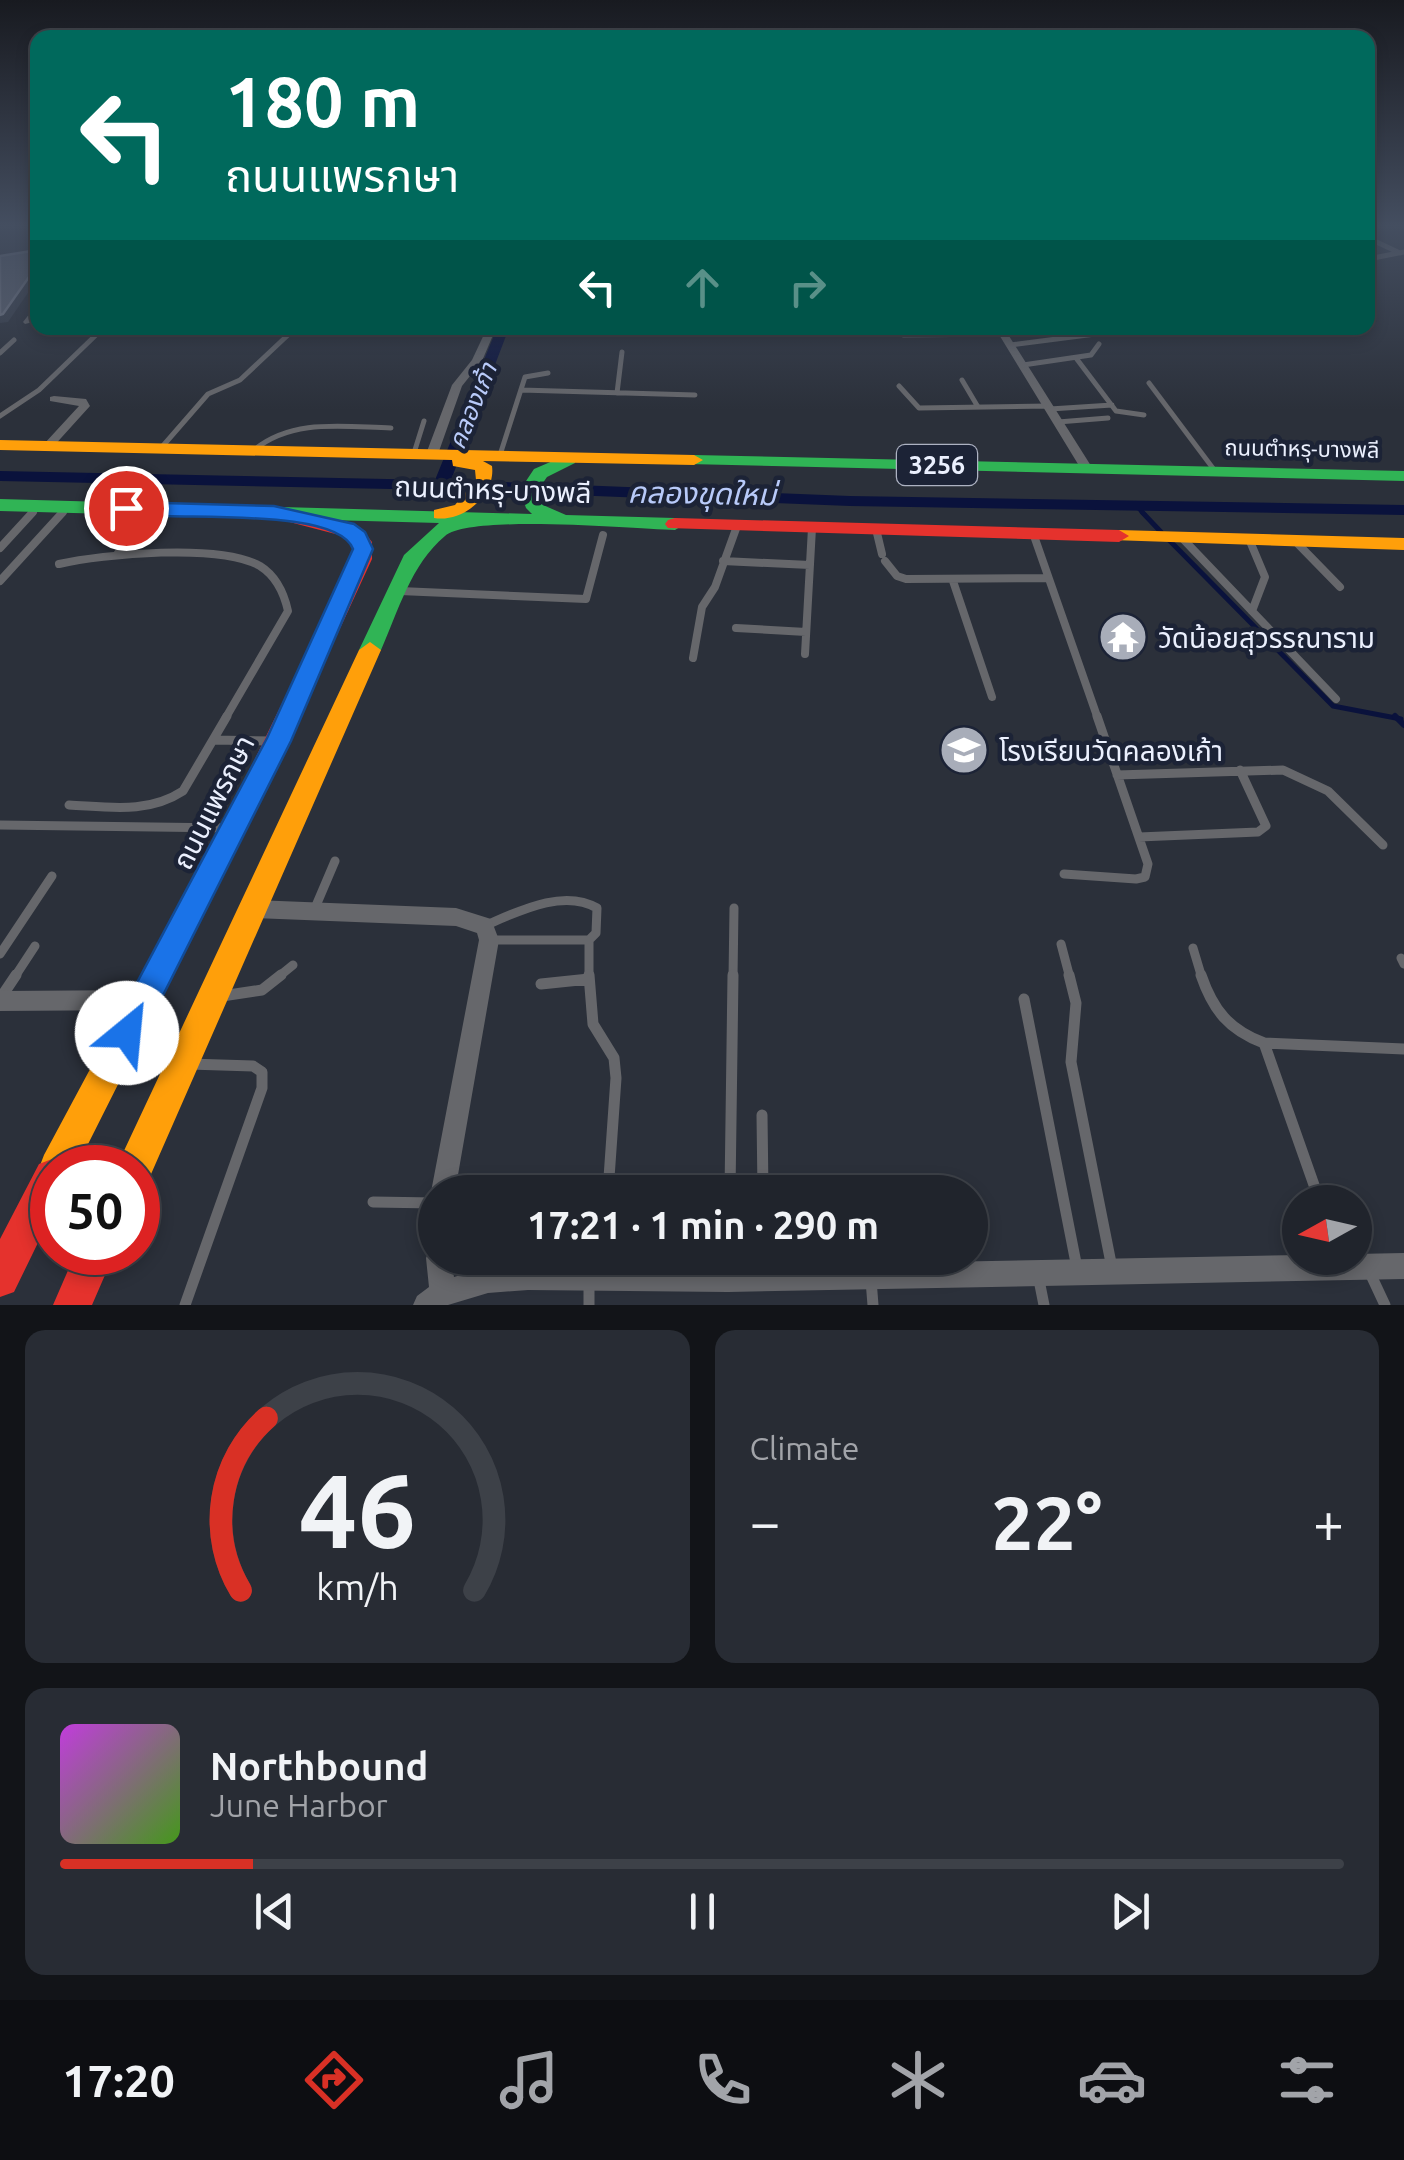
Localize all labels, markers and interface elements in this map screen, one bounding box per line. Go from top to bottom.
text: 180 m [225,62,420,140]
icon: left [60,70,190,200]
text: ถนนแพรกษา [225,150,459,201]
icon: left [570,260,625,315]
icon: ahead [675,260,730,315]
icon: right [780,260,835,315]
water label: คลองเก้า [442,358,502,453]
street label: ถนนตำหรุ-บางพลี [1224,434,1380,464]
road number: 3256 [897,445,977,485]
pin [84,466,169,551]
street label: ถนนตำหรุ-บางพลี [394,470,592,510]
water label: คลองขุดใหม่ [627,475,781,513]
icon: arrive [99,481,154,536]
temple icon: วัดน้อยสุวรรณาราม [1097,611,1149,663]
place label: วัดน้อยสุวรรณาราม [1158,622,1375,655]
school or university icon: โรงเรียนวัดคลองเก้า [938,724,990,776]
street label: ถนนแพรกษา [166,730,260,874]
place label: โรงเรียนวัดคลองเก้า [999,735,1223,766]
position arrow [75,981,179,1085]
speed limit sign: 50 [30,1145,160,1275]
north arrow [1282,1185,1372,1275]
map controls [1282,1185,1372,1275]
text: 17:21 · 1 min · 290 m [527,1204,879,1246]
text: Climate [750,1430,860,1466]
text: 46 [299,1451,416,1568]
text: 22° [991,1480,1102,1564]
text: − [750,1491,781,1552]
text: + [1313,1491,1344,1552]
text: km/h [316,1567,399,1607]
text: Northbound [210,1745,428,1787]
text: June Harbor [210,1787,388,1823]
icon: previous [247,1884,302,1939]
icon: pause [675,1884,730,1939]
icon: next [1103,1884,1158,1939]
icon: directions [299,2045,369,2115]
icon: music [494,2045,564,2115]
icon: phone [688,2045,758,2115]
icon: climate [883,2045,953,2115]
icon: car [1077,2045,1147,2115]
icon: filters [1272,2045,1342,2115]
text: 17:20 [62,2055,175,2106]

